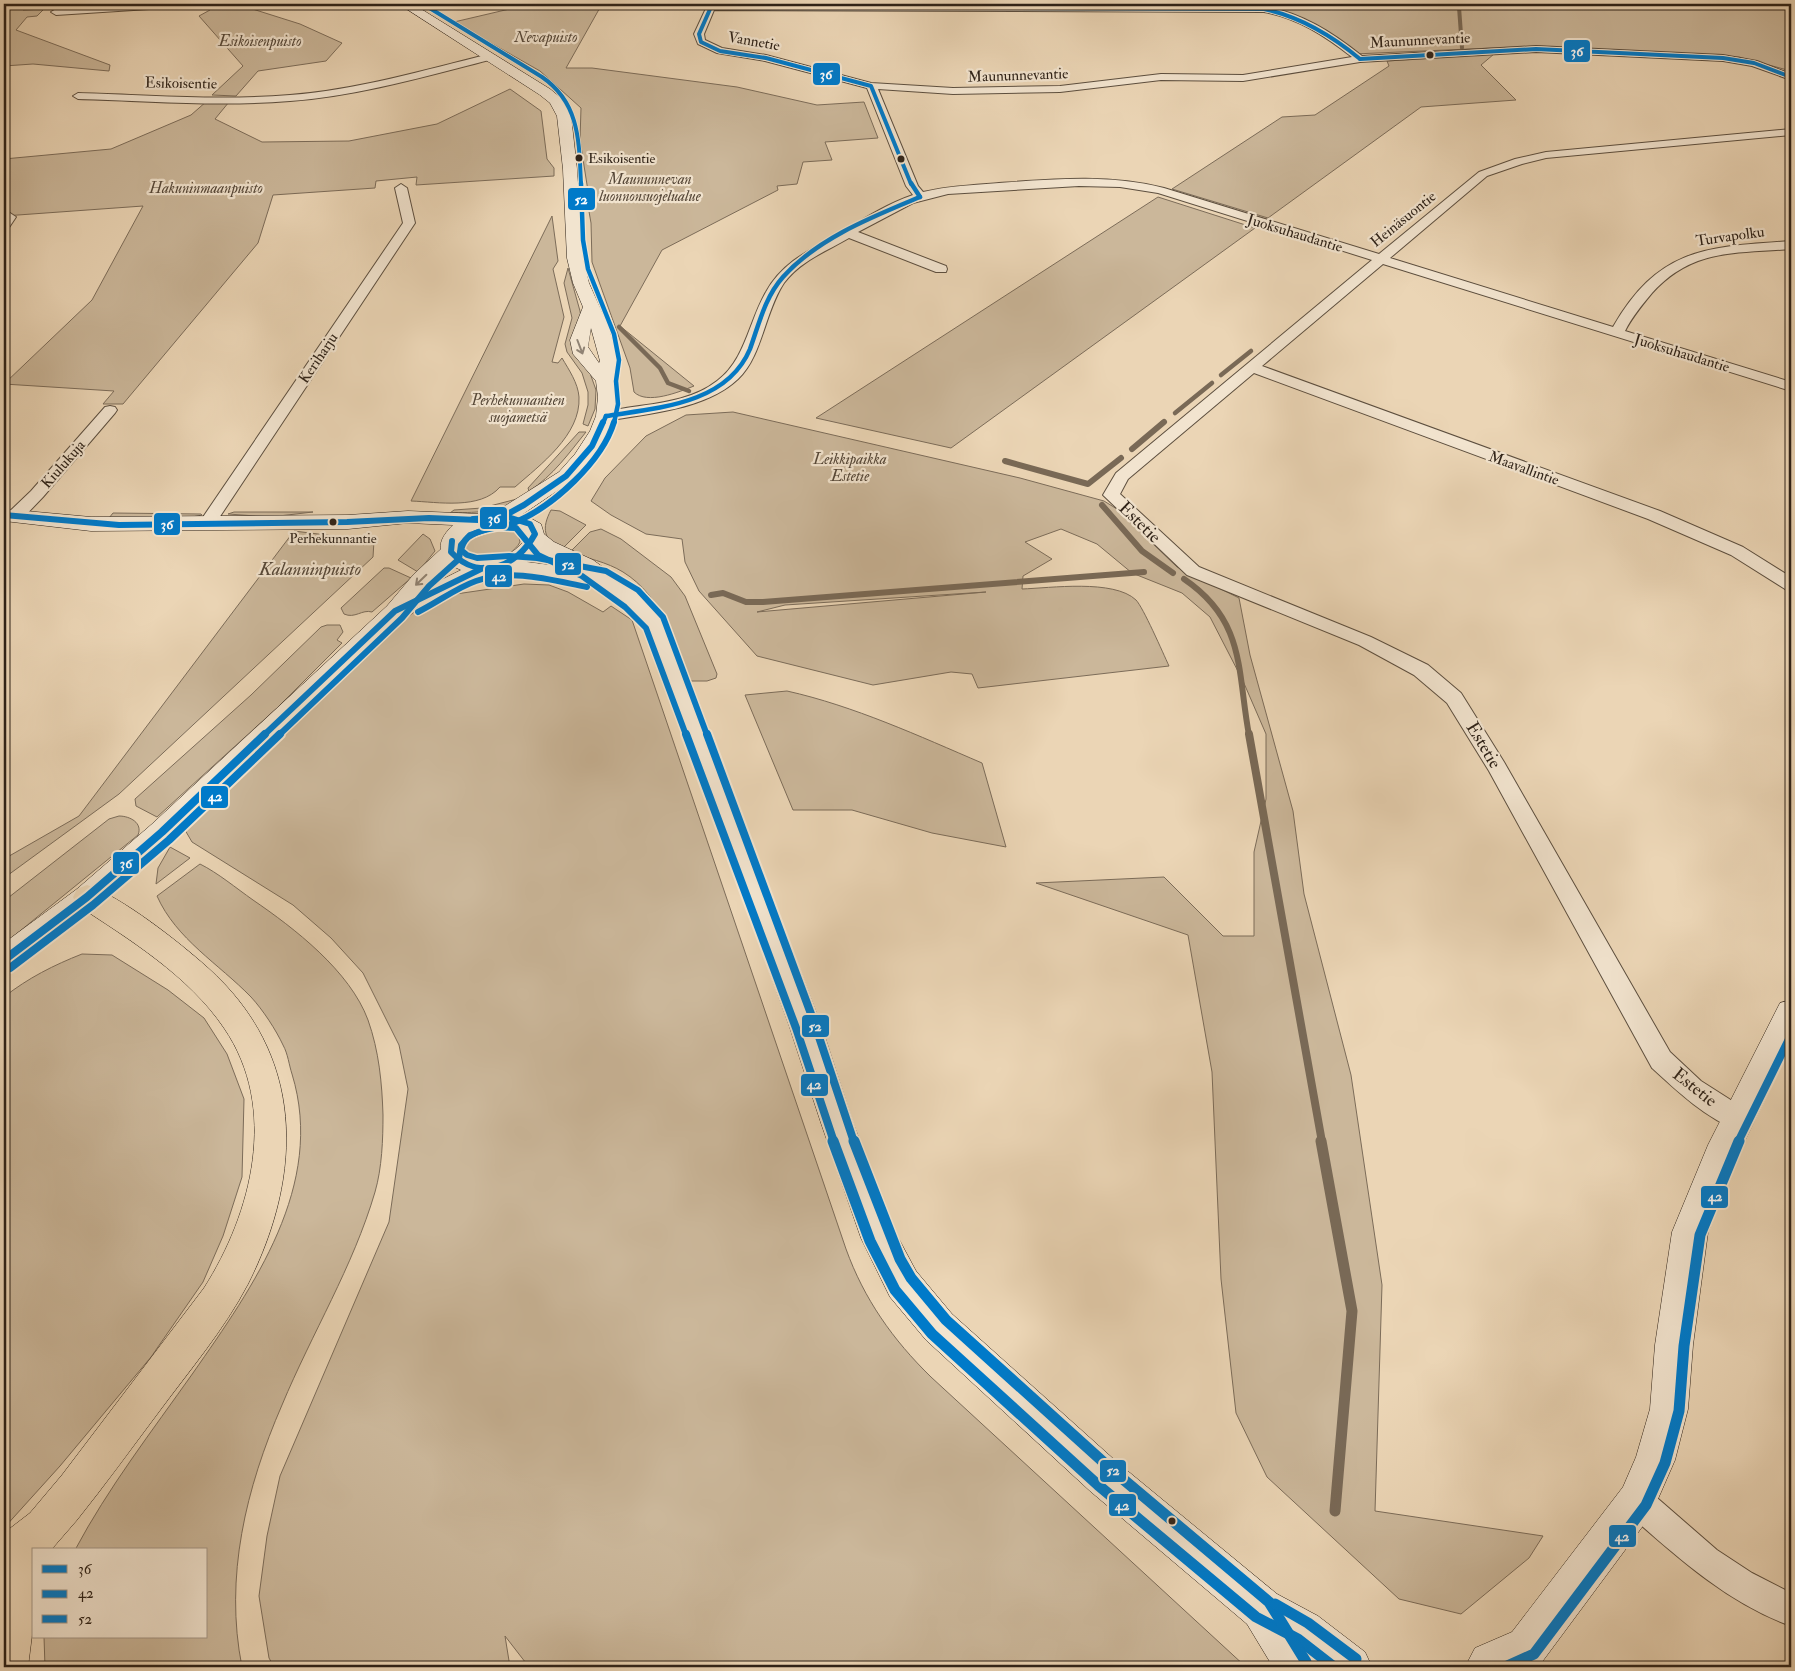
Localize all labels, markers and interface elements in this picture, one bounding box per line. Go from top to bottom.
park label: Nevapuisto [513,28,578,47]
street label: Vannetie [727,28,781,55]
street label: Maununnevantie [1369,28,1471,53]
park label: Esikoisenpuisto [218,32,301,51]
line badge: 36 [1563,39,1591,63]
text: 36 [1571,43,1584,60]
unlabelled marker [1425,50,1435,60]
line badge: 36 [812,62,841,86]
street label: Maununnevantie [967,64,1069,87]
text: 36 [820,66,833,83]
street label: Esikoisentie [145,73,217,94]
place label: Esikoisentie [588,150,655,167]
marker: Esikoisentie [574,153,584,163]
unlabelled marker [896,154,906,164]
park label: Maununnevan luonnonsuojelualue [598,170,702,206]
park label: Hakuninmaanpuisto [148,179,263,198]
line badge: 52 [567,187,596,211]
street label: Heinäsuontie [1367,187,1440,252]
text: 52 [574,191,588,208]
street label: Juoksuhaudantie [1244,210,1345,258]
street label: Turvapolku [1695,222,1766,252]
street label: Keriharju [295,329,342,387]
street label: Juoksuhaudantie [1631,330,1732,378]
one-way arrow [576,339,585,354]
park label: Perhekunnantien suojametsä [470,391,565,427]
street label: Kiulukuja [37,436,90,493]
street label: Maavallintie [1486,447,1562,490]
park label: Leikkipaikka Estetie [812,450,887,486]
street label: Estetie [1113,497,1166,549]
line badge: 36 [479,506,508,530]
text: 36 [488,510,501,527]
line badge: 36 [153,512,181,536]
text: 36 [161,516,174,533]
marker: Perhekunnantie [328,517,338,527]
place label: Perhekunnantie [289,530,377,547]
line badge: 52 [554,552,582,576]
text: 52 [561,556,575,573]
park label: Kalanninpuisto [258,558,361,581]
line badge: 42 [484,564,513,588]
text: 42 [491,568,506,585]
one-way arrow [415,574,428,586]
street label: Estetie [1461,718,1507,773]
line badge: 42 [200,785,229,809]
text: 42 [207,788,222,805]
line badge: 36 [112,851,140,875]
text: 36 [120,855,133,872]
line badge: 52 [801,1014,830,1038]
text: 52 [808,1018,822,1035]
street label: Estetie [1668,1063,1722,1112]
line badge: 42 [800,1073,829,1097]
text: 42 [806,1076,821,1093]
line badge: 42 [1700,1185,1729,1209]
text: 42 [1707,1188,1722,1205]
line badge: 52 [1099,1459,1127,1483]
text: 52 [1106,1462,1120,1479]
line badge: 42 [1108,1493,1137,1517]
text: 42 [1114,1497,1129,1514]
unlabelled marker [1167,1516,1177,1526]
line badge: 42 [1608,1524,1637,1548]
text: 42 [1614,1528,1629,1545]
legend [32,1548,208,1638]
text: 36 [78,1560,93,1579]
text: 42 [78,1584,94,1603]
text: 52 [78,1610,93,1629]

